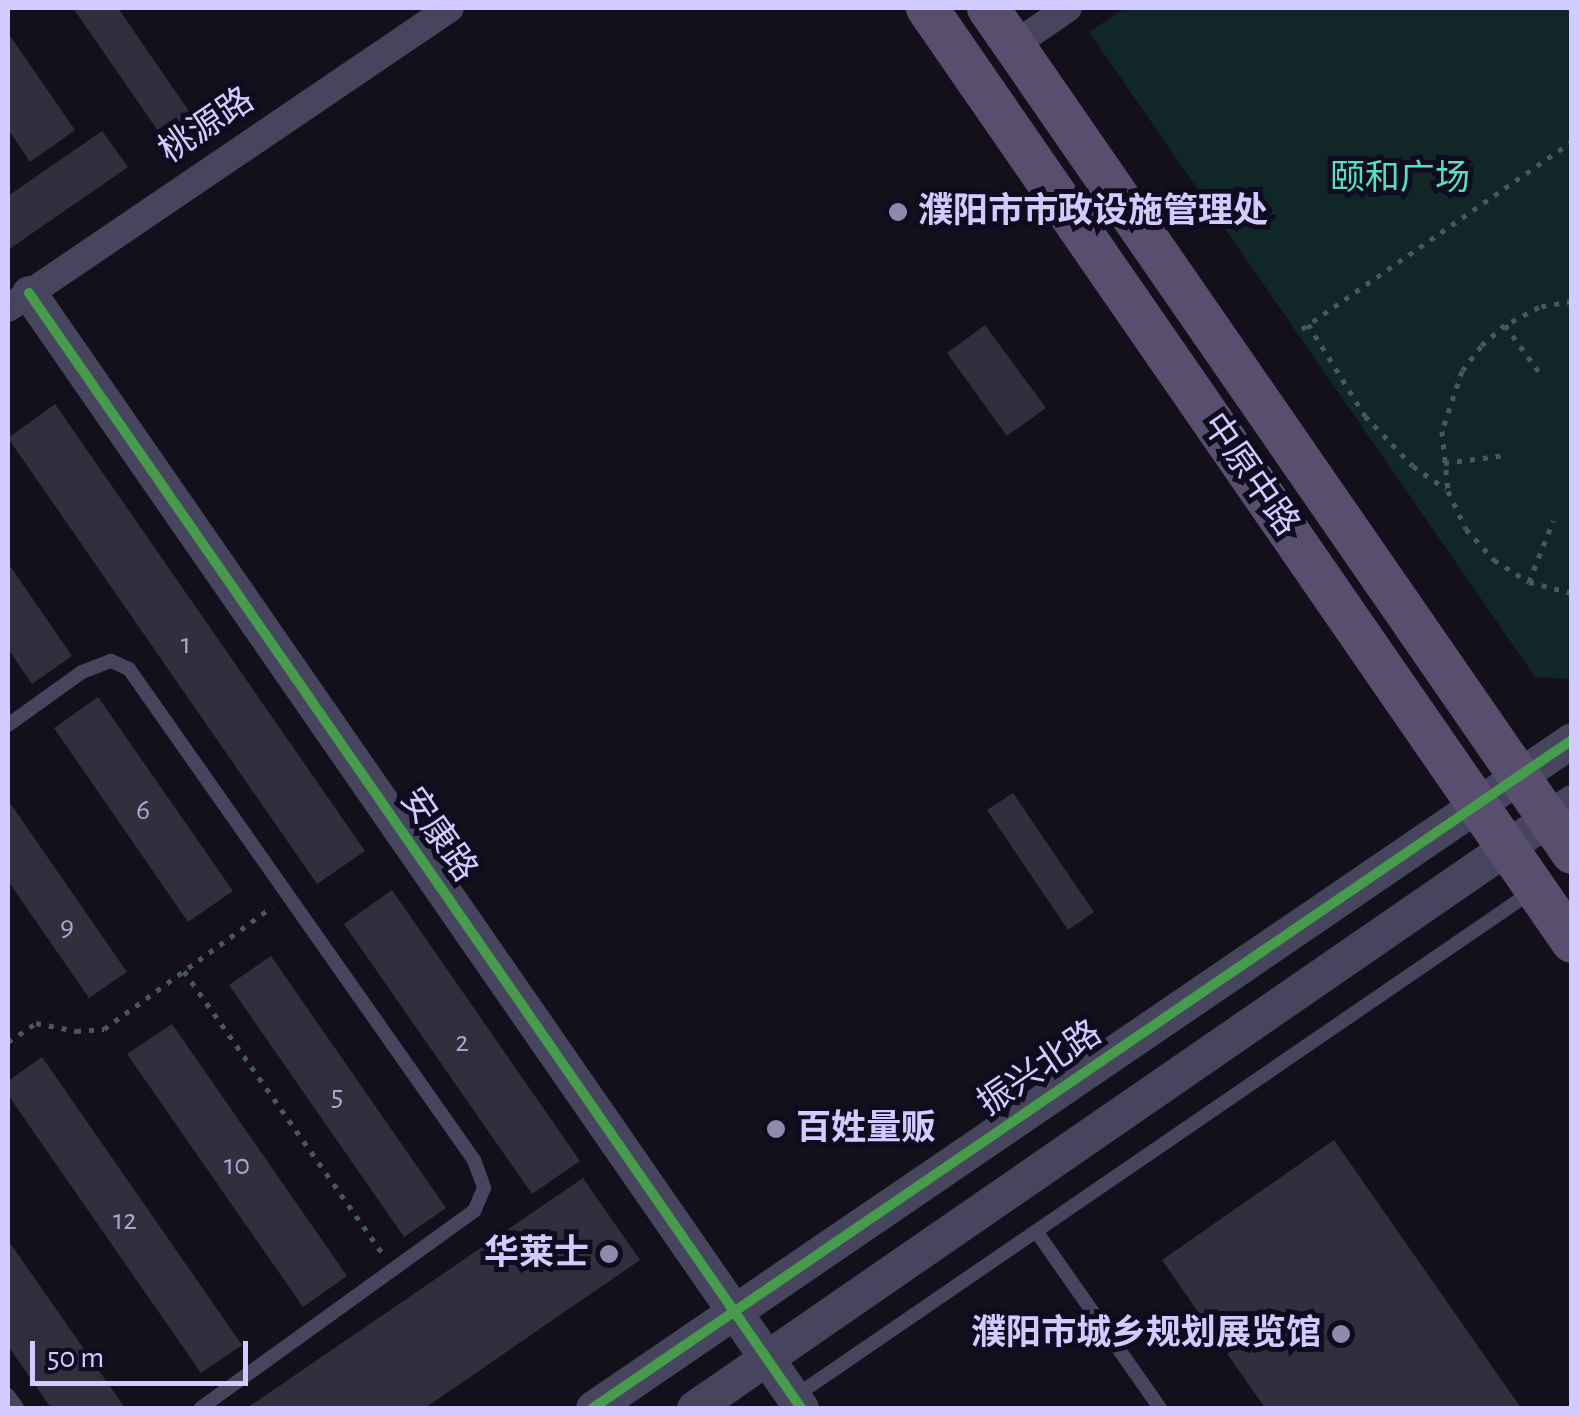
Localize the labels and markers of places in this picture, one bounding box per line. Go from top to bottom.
place label: 濮阳市市政设施管理处 [918,191,1268,233]
marker: 濮阳市市政设施管理处 [887,201,909,223]
place label: 百姓量贩 [796,1108,936,1150]
marker: 百姓量贩 [765,1118,787,1140]
place label: 华莱士 [484,1233,589,1275]
marker: 华莱士 [598,1243,620,1265]
place label: 濮阳市城乡规划展览馆 [971,1313,1321,1355]
marker: 濮阳市城乡规划展览馆 [1330,1323,1352,1345]

